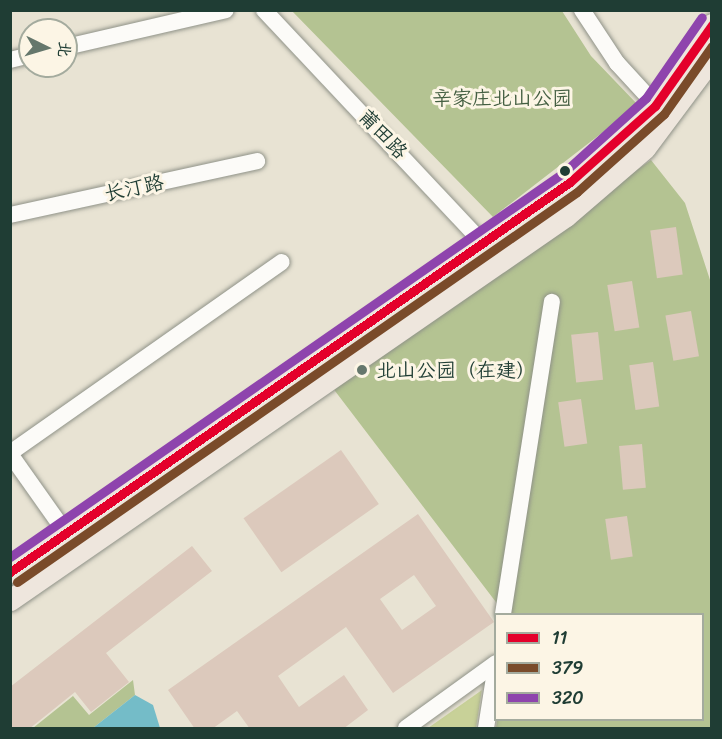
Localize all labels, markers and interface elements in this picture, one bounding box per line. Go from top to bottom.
north arrow [18,18,78,78]
text: 北 [49,40,80,59]
park label: 辛家庄北山公园 [432,86,572,110]
street label: 莆田路 [354,104,412,164]
unlabelled marker [559,165,571,177]
street label: 长汀路 [102,170,166,206]
place label: 北山公园（在建） [376,358,536,382]
marker: 北山公园（在建） [353,361,371,379]
legend [494,613,704,721]
text: 11 [552,622,567,654]
text: 379 [552,652,583,684]
text: 320 [552,682,584,714]

